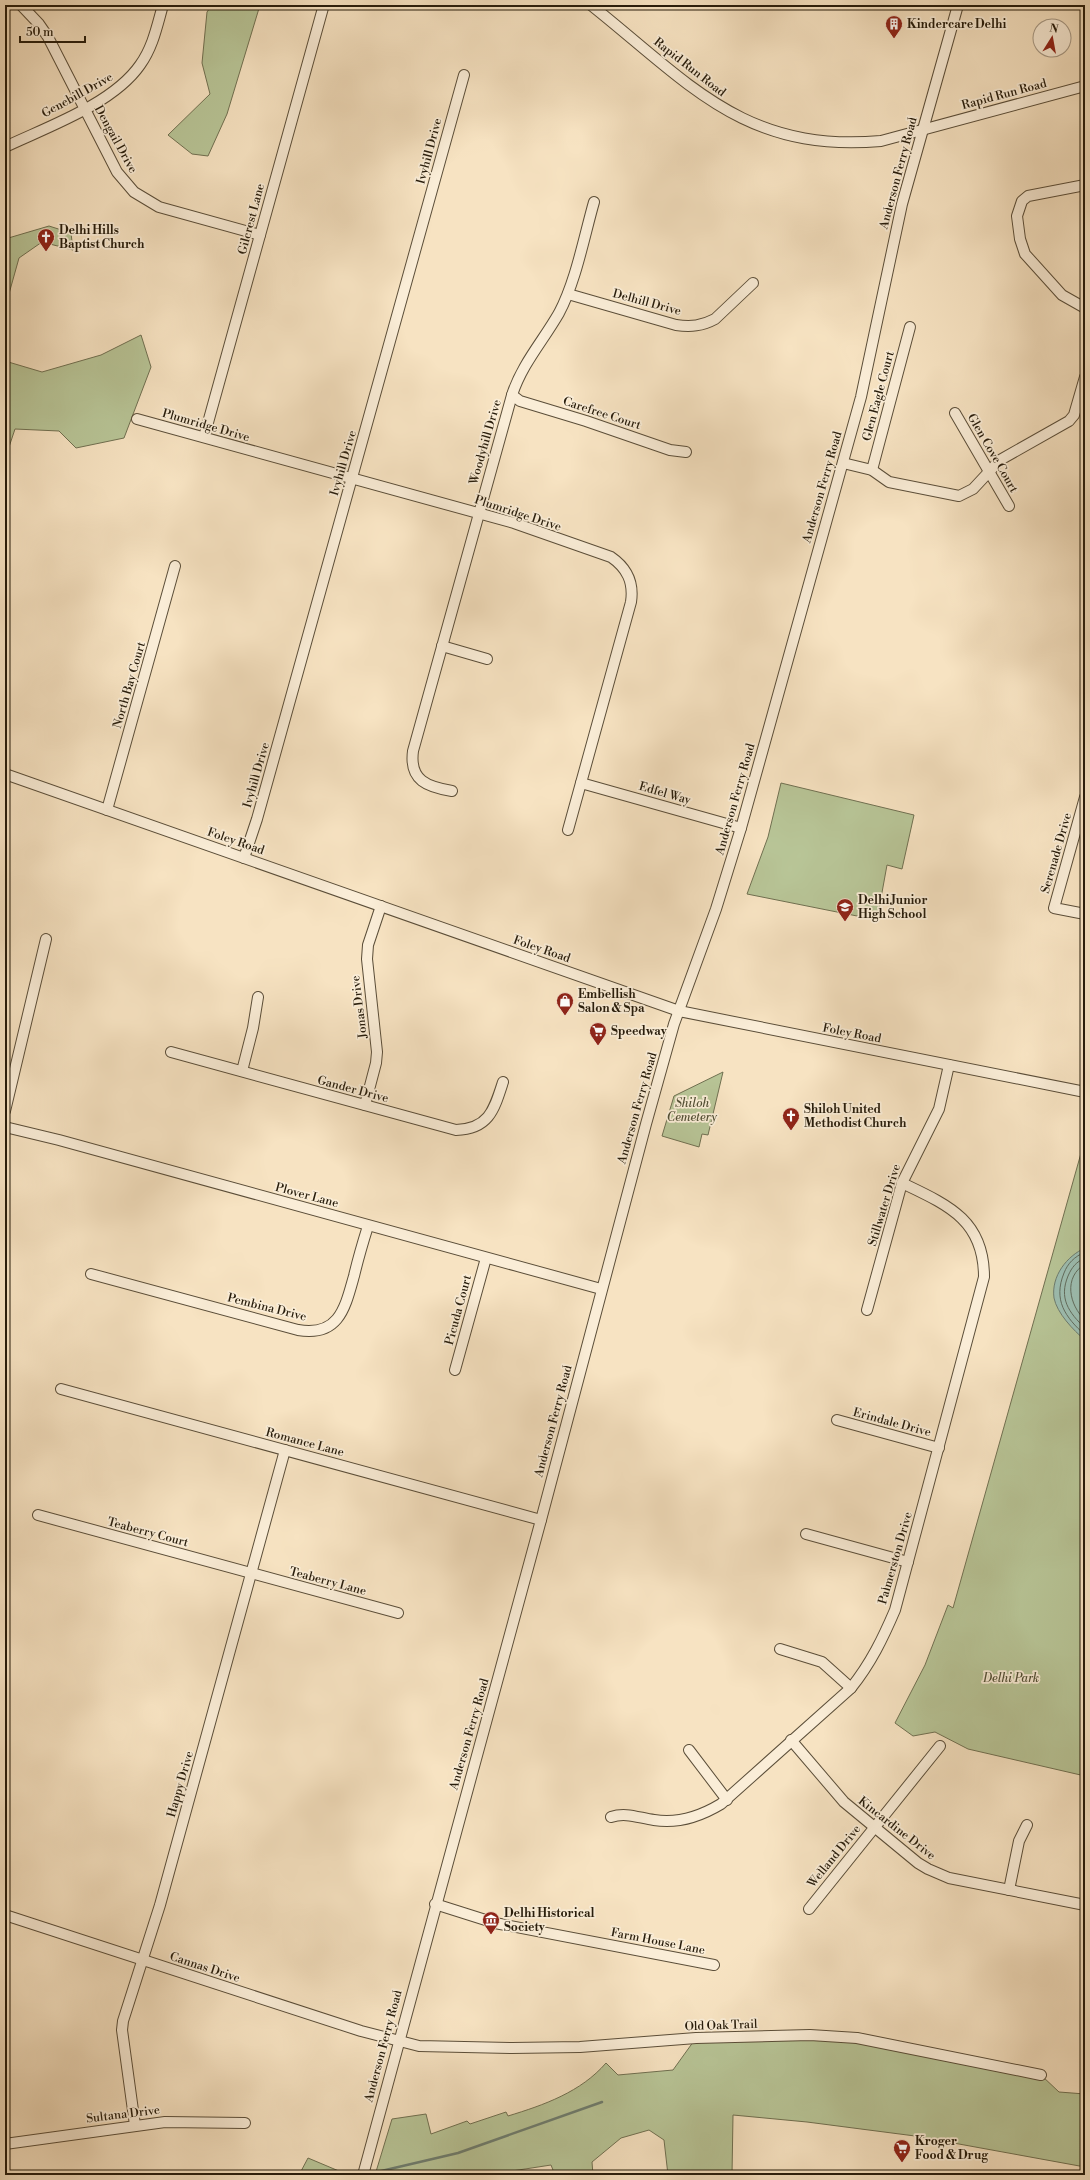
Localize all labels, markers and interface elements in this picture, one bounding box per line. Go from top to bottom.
building icon: Kindercare Delhi [884,14,904,39]
place label: Kindercare Delhi [907,17,1006,32]
scale bar [20,18,85,44]
north arrow [1032,18,1072,58]
text: N [1048,21,1060,37]
text: 50 m [26,25,54,40]
street label: Rapid Run Road [651,35,729,100]
street label: Genebill Drive [39,70,115,121]
street label: Rapid Run Road [960,76,1048,113]
street label: Dengail Drive [91,103,140,176]
street label: Anderson Ferry Road [876,115,921,232]
street label: Ivyhill Drive [413,117,445,186]
street label: Gilcrest Lane [235,182,268,256]
place label: Delhi Hills Baptist Church [59,223,145,252]
church icon: Delhi Hills Baptist Church [36,227,56,252]
street label: Delhill Drive [611,286,683,319]
street label: Glen Eagle Court [859,349,898,443]
street label: Carefree Court [561,394,643,433]
street label: Woodyhill Drive [466,398,505,487]
street label: Plumridge Drive [160,406,251,445]
street label: Glen Cove Court [964,411,1022,496]
street label: Ivyhill Drive [327,429,360,498]
street label: Anderson Ferry Road [799,429,846,546]
street label: Plumridge Drive [473,492,563,535]
street label: North Bay Court [110,639,149,730]
street label: Ivyhill Drive [240,741,273,810]
street label: Anderson Ferry Road [712,741,759,858]
street label: Edfel Way [637,779,693,808]
street label: Serenade Drive [1038,811,1075,895]
street label: Foley Road [205,825,267,858]
place label: Delhi Junior High School [858,893,927,922]
school or university icon: Delhi Junior High School [835,897,855,922]
street label: Foley Road [511,933,573,966]
street label: Jonas Drive [348,975,371,1040]
place label: Embellish Salon & Spa [578,987,645,1016]
shop icon: Embellish Salon & Spa [555,991,575,1016]
street label: Foley Road [821,1020,883,1047]
supermarket icon: Speedway [588,1021,608,1046]
place label: Speedway [611,1024,668,1039]
street label: Anderson Ferry Road [614,1050,661,1167]
street label: Gander Drive [316,1073,390,1106]
park label: Shiloh Cemetery [667,1096,718,1125]
place label: Shiloh United Methodist Church [804,1102,907,1131]
church icon: Shiloh United Methodist Church [781,1106,801,1131]
street label: Stillwater Drive [865,1162,904,1248]
street label: Plover Lane [274,1180,340,1211]
street label: Picuda Court [442,1273,475,1347]
street label: Pembina Drive [226,1290,308,1325]
street label: Anderson Ferry Road [531,1363,576,1480]
street label: Erindale Drive [851,1405,933,1440]
street label: Romance Lane [264,1425,346,1460]
street label: Palmerston Drive [875,1510,916,1606]
street label: Teaberry Court [106,1514,191,1551]
street label: Teaberry Lane [288,1564,368,1599]
park label: Delhi Park [982,1671,1039,1686]
street label: Anderson Ferry Road [446,1676,493,1793]
street label: Happy Drive [164,1749,197,1819]
street label: Kincardine Drive [855,1794,938,1863]
street label: Welland Drive [804,1822,864,1891]
place label: Delhi Historical Society [504,1906,594,1935]
museum icon: Delhi Historical Society [481,1910,501,1935]
street label: Farm House Lane [609,1925,706,1958]
street label: Cannas Drive [168,1949,242,1986]
street label: Anderson Ferry Road [361,1988,406,2105]
street label: Old Oak Trail [684,2017,758,2034]
street label: Sultana Drive [85,2103,161,2126]
place label: Kroger Food & Drug [915,2134,989,2163]
supermarket icon: Kroger Food & Drug [892,2138,912,2163]

